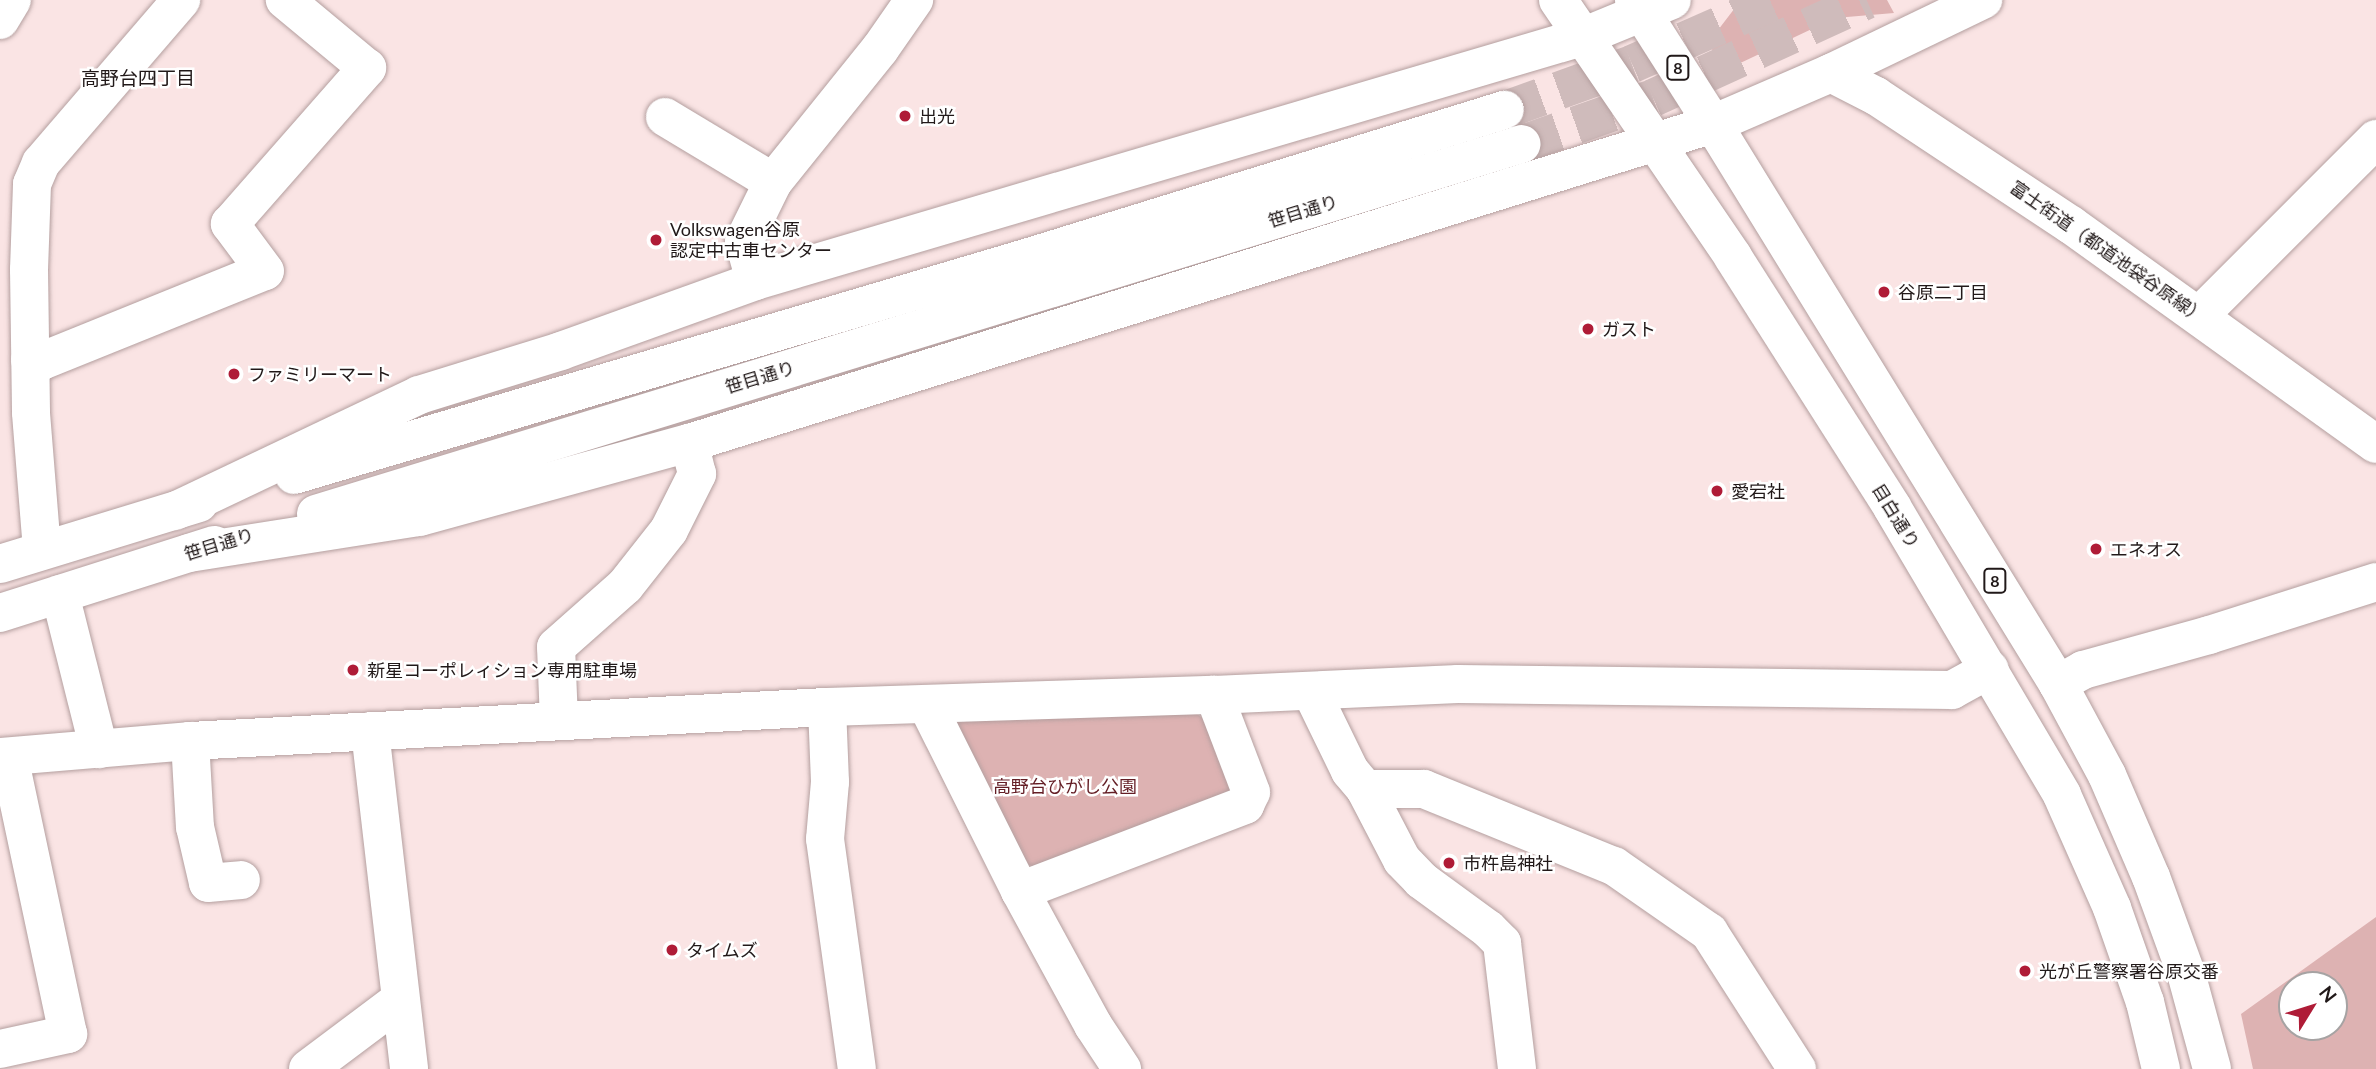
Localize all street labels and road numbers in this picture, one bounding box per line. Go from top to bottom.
road number: 8 [1666,55,1690,80]
street label: 富士街道（都道池袋谷原線） [2006,176,2210,328]
street label: 笹目通り [1265,190,1341,232]
street label: 笹目通り [722,356,798,398]
street label: 目白通り [1868,480,1924,552]
street label: 笹目通り [181,523,257,565]
road number: 8 [1983,568,2007,594]

